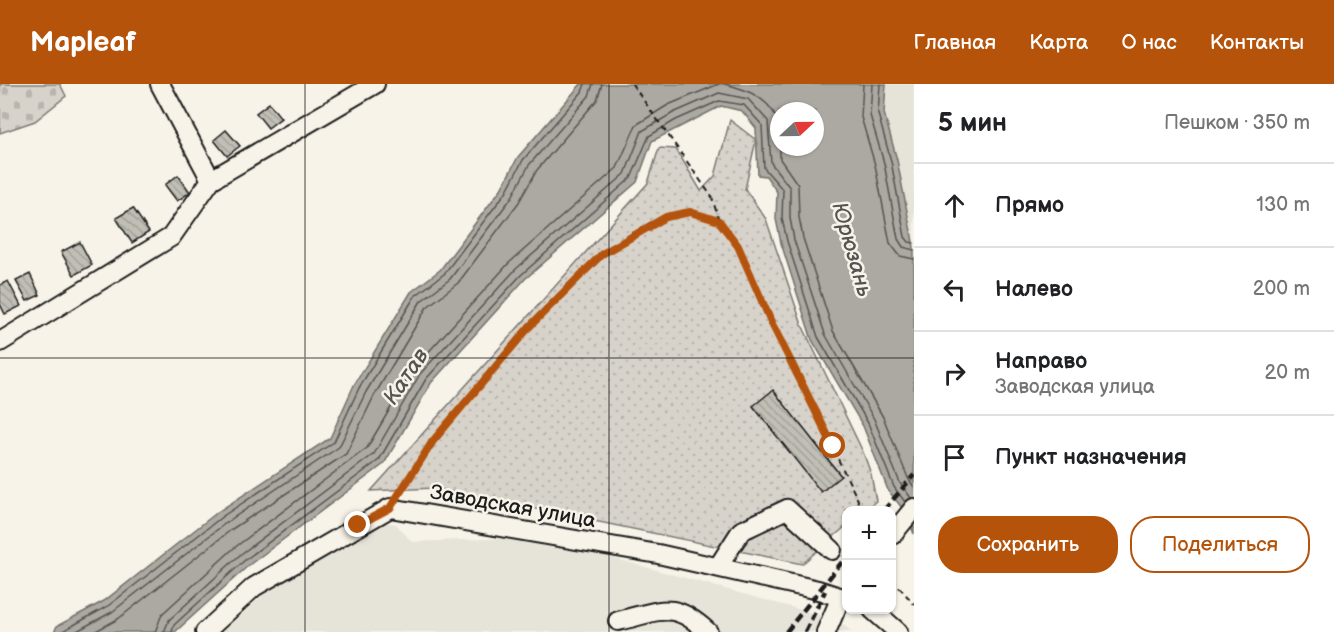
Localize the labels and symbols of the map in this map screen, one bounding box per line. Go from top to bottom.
north arrow [770,102,824,156]
water label: Юрюзань [825,199,878,300]
water label: Катав [378,343,435,410]
route start [819,432,845,458]
street label: Заводская улица [428,480,598,533]
route end [344,511,370,537]

